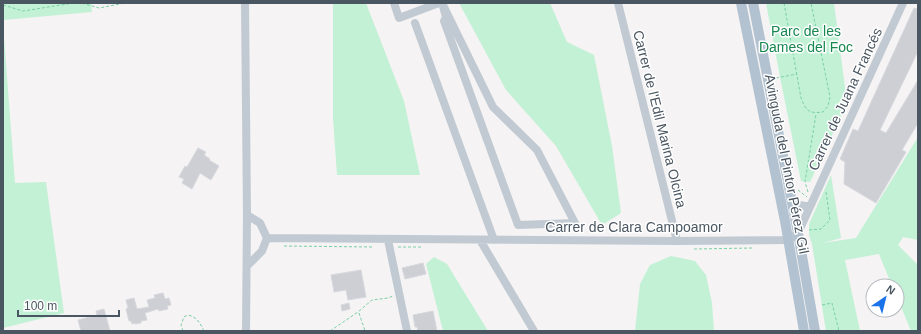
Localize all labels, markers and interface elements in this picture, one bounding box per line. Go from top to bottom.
park label: Parc de les Dames del Foc [759,23,853,55]
street label: Carrer de Juana Francés [805,25,885,173]
street label: Carrer de l'Edil Marina Olcina [630,29,690,210]
street label: Avinguda del Pintor Pérez Gil [762,73,812,255]
street label: Carrer de Clara Campoamor [545,219,723,235]
north arrow [865,278,905,318]
text: N [884,283,897,297]
scale bar [18,292,119,318]
text: 100 m [24,299,57,313]

